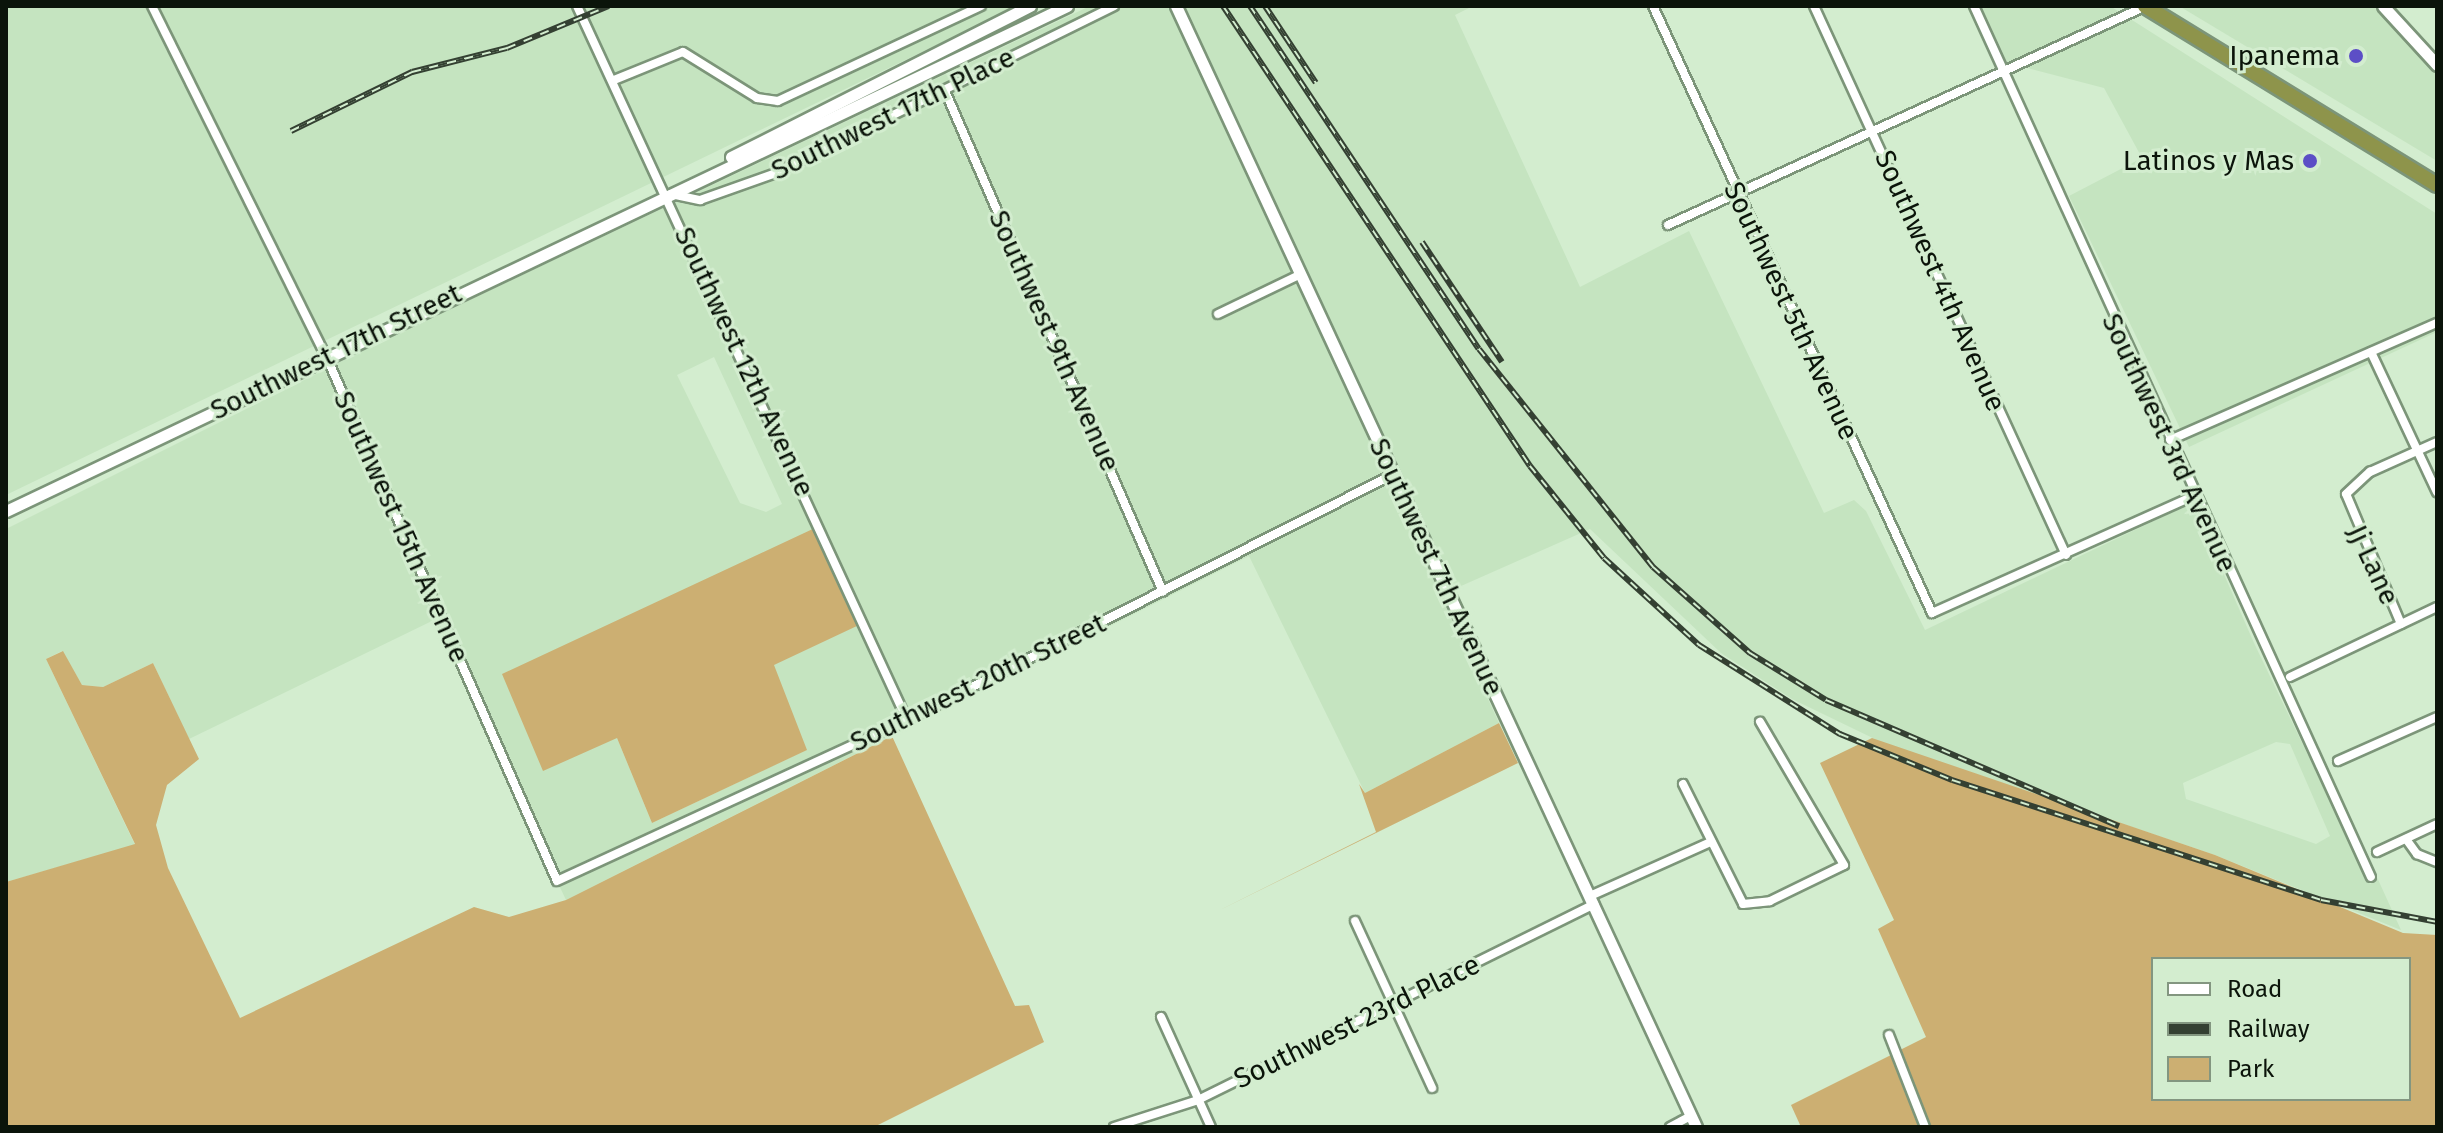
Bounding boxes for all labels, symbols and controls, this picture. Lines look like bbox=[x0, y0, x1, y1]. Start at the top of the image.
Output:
place label: Ipanema bbox=[2229, 39, 2340, 73]
street label: Southwest 17th Place bbox=[766, 41, 1020, 187]
marker: Ipanema bbox=[2347, 47, 2365, 65]
place label: Latinos y Mas bbox=[2123, 144, 2294, 178]
street label: Southwest 4th Avenue bbox=[1867, 145, 2013, 417]
marker: Latinos y Mas bbox=[2301, 152, 2319, 170]
street label: Southwest 5th Avenue bbox=[1716, 177, 1866, 445]
street label: Southwest 9th Avenue bbox=[981, 205, 1127, 477]
street label: Southwest 12th Avenue bbox=[667, 222, 821, 502]
street label: Southwest 17th Street bbox=[205, 277, 467, 427]
street label: Southwest 3rd Avenue bbox=[2094, 308, 2244, 578]
street label: Southwest 15th Avenue bbox=[326, 386, 476, 668]
street label: Southwest 7th Avenue bbox=[1362, 433, 1510, 701]
street label: Jj Lane bbox=[2340, 520, 2406, 610]
street label: Southwest 20th Street bbox=[845, 607, 1111, 759]
street label: Southwest 23rd Place bbox=[1228, 948, 1486, 1096]
legend bbox=[2151, 957, 2411, 1101]
text: Road bbox=[2227, 975, 2282, 1003]
text: Railway bbox=[2227, 1015, 2310, 1043]
text: Park bbox=[2227, 1055, 2274, 1083]

